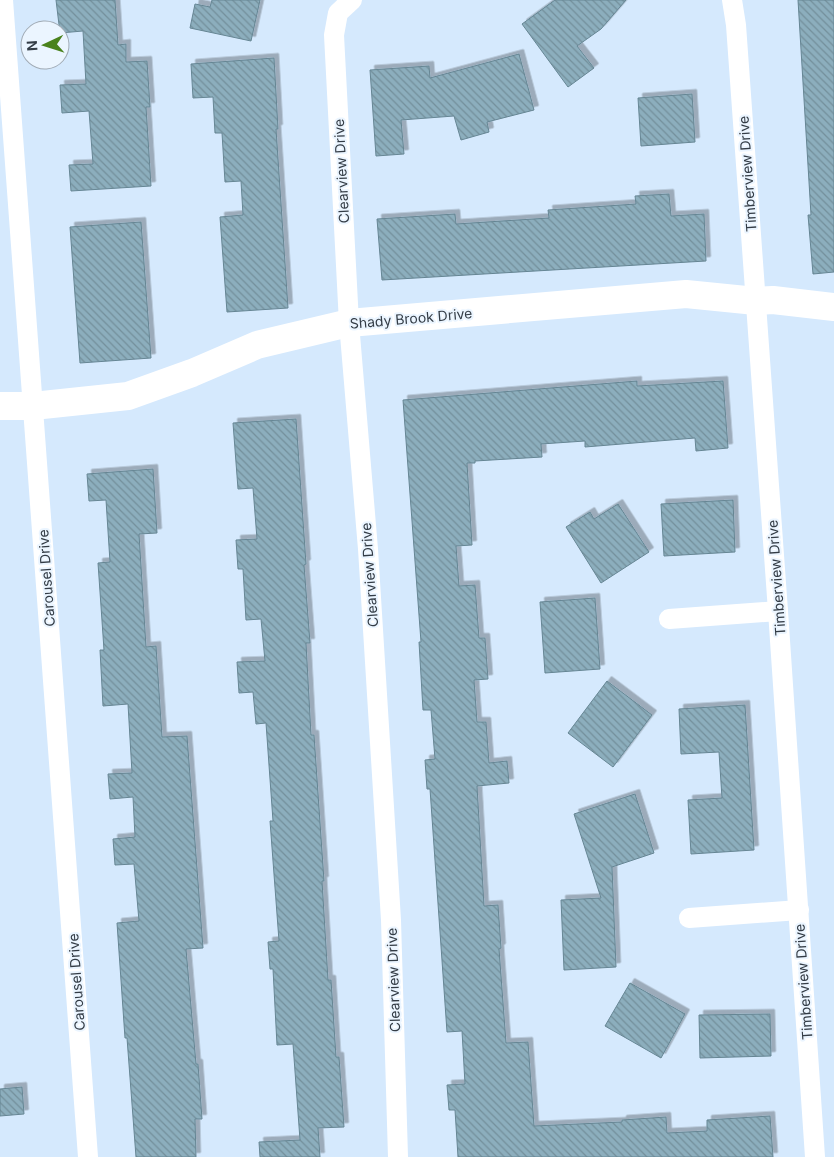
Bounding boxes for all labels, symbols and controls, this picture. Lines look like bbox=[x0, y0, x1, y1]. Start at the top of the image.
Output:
north arrow bbox=[20, 20, 70, 70]
text: N bbox=[23, 40, 40, 52]
street label: Timberview Drive bbox=[734, 115, 760, 233]
street label: Clearview Drive bbox=[330, 118, 352, 224]
street label: Shady Brook Drive bbox=[349, 304, 473, 332]
street label: Timberview Drive bbox=[763, 519, 789, 637]
street label: Clearview Drive bbox=[357, 522, 381, 628]
street label: Carousel Drive bbox=[34, 529, 58, 627]
street label: Timberview Drive bbox=[790, 923, 816, 1041]
street label: Clearview Drive bbox=[383, 927, 403, 1033]
street label: Carousel Drive bbox=[64, 933, 88, 1031]

